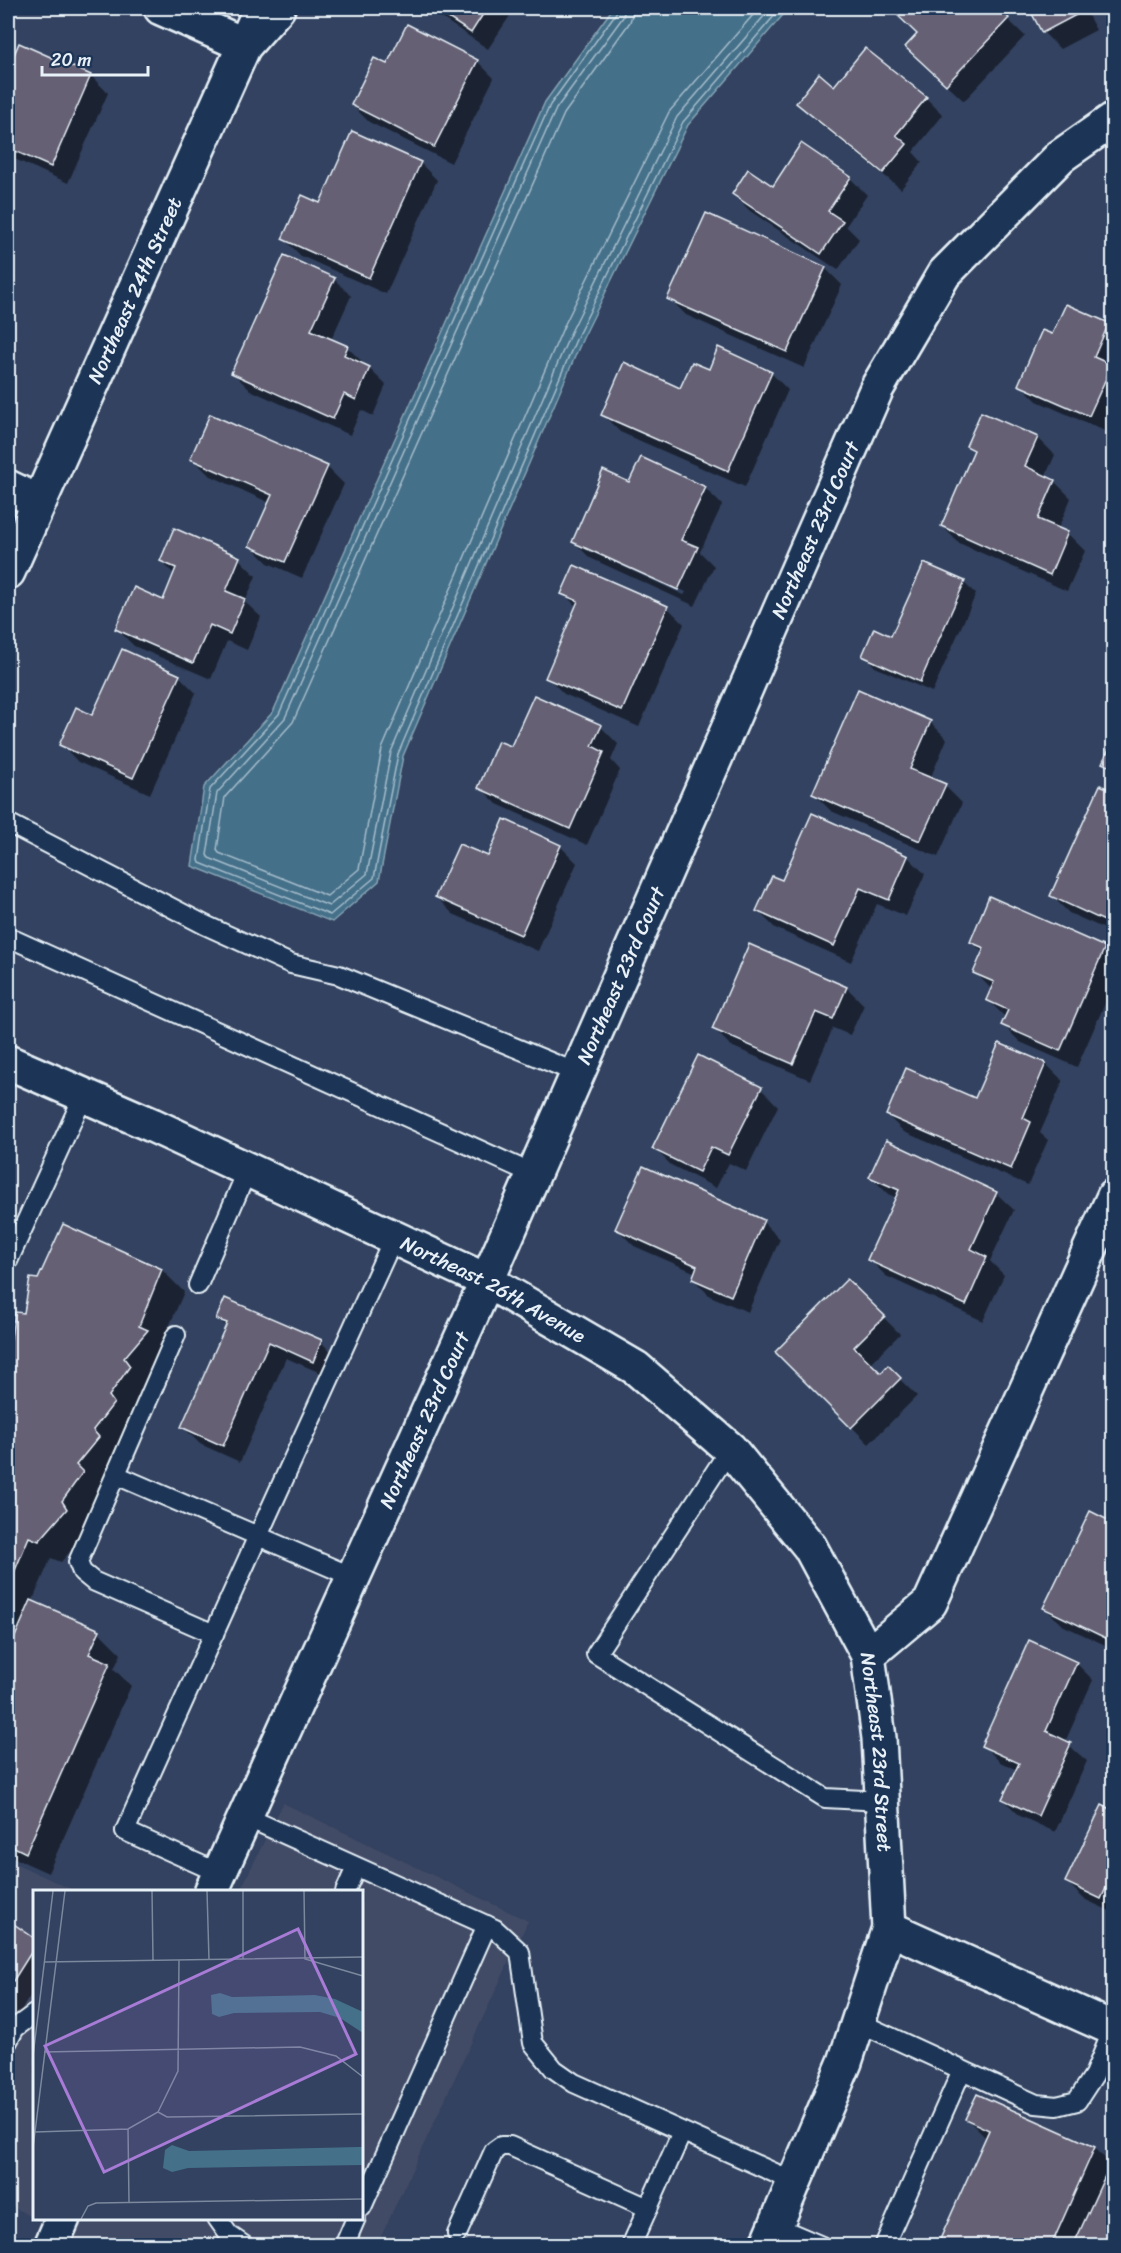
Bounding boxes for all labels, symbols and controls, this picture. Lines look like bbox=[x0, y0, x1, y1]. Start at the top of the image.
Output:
scale bar bbox=[42, 39, 148, 77]
text: 20 m bbox=[51, 44, 91, 76]
street label: Northeast 24th Street bbox=[78, 191, 192, 389]
street label: Northeast 23rd Court bbox=[761, 435, 870, 625]
street label: Northeast 23rd Court bbox=[567, 880, 676, 1070]
street label: Northeast 26th Avenue bbox=[395, 1226, 593, 1353]
street label: Northeast 23rd Court bbox=[369, 1325, 480, 1514]
street label: Northeast 23rd Street bbox=[850, 1650, 902, 1853]
inset map bbox=[33, 1890, 363, 2220]

